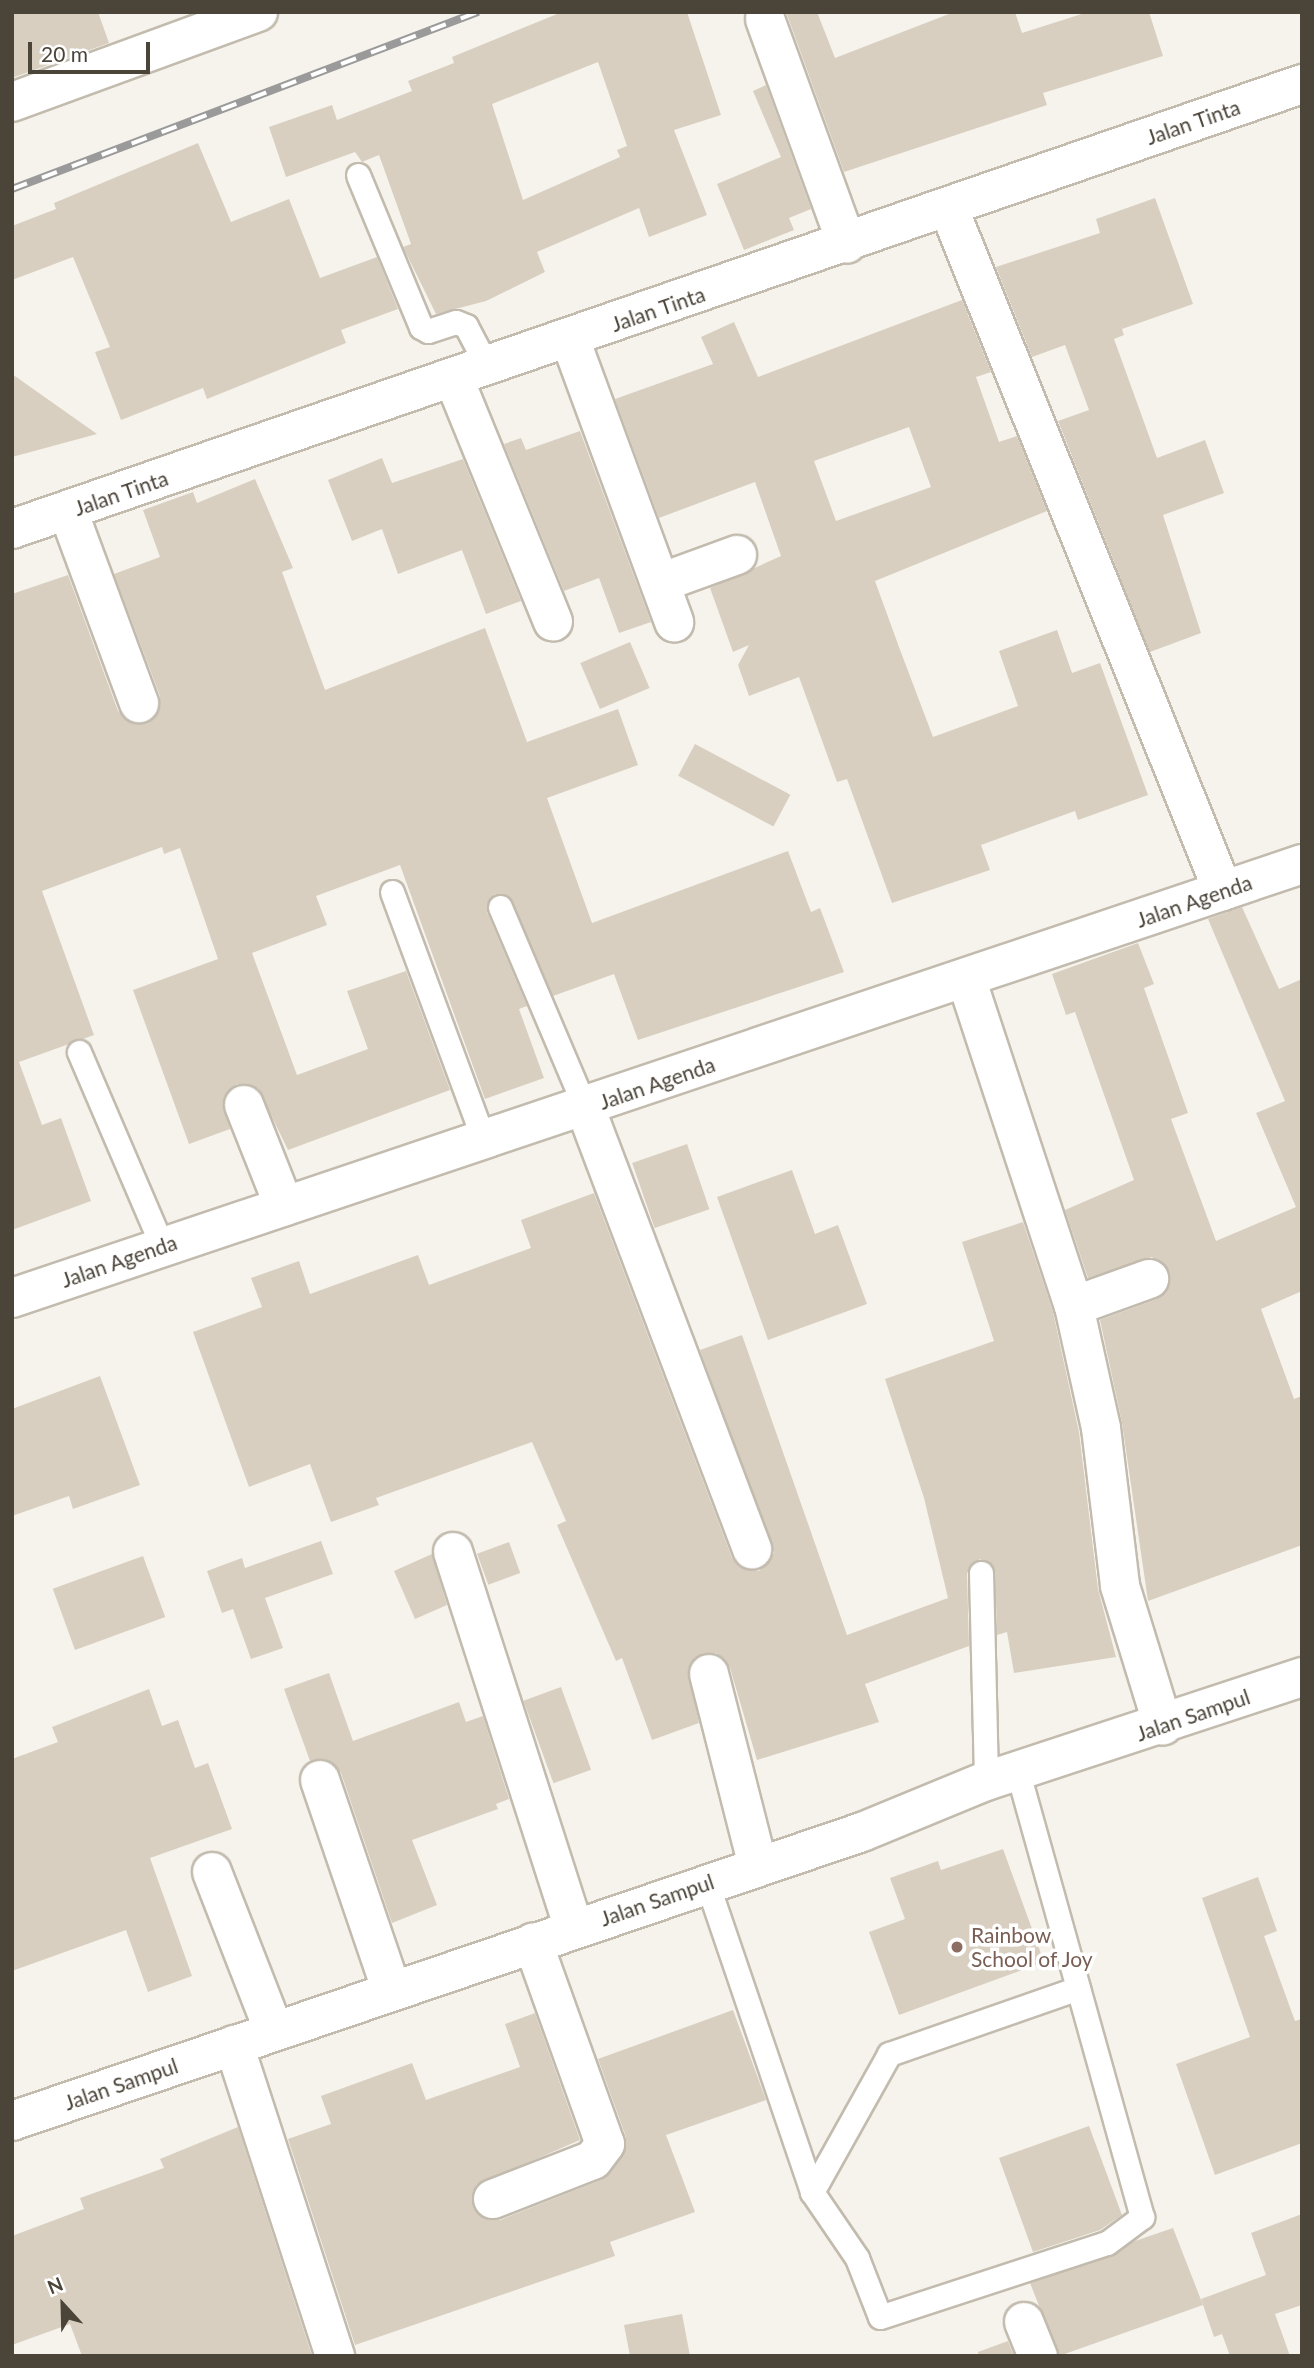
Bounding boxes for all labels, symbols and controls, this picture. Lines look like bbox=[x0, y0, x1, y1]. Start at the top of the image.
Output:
scale bar bbox=[32, 28, 154, 72]
text: 20 m bbox=[41, 41, 88, 66]
street label: Jalan Tinta bbox=[1142, 94, 1244, 150]
street label: Jalan Tinta bbox=[607, 281, 709, 337]
street label: Jalan Tinta bbox=[70, 465, 172, 521]
street label: Jalan Agenda bbox=[1133, 869, 1255, 933]
street label: Jalan Agenda bbox=[596, 1051, 718, 1115]
street label: Jalan Agenda bbox=[58, 1229, 180, 1293]
street label: Jalan Sampul bbox=[1133, 1684, 1253, 1746]
street label: Jalan Sampul bbox=[597, 1869, 717, 1931]
place label: Rainbow School of Joy bbox=[971, 1922, 1094, 1972]
marker: Rainbow School of Joy bbox=[949, 1939, 965, 1955]
street label: Jalan Sampul bbox=[61, 2053, 181, 2115]
north arrow bbox=[28, 2270, 98, 2340]
text: N bbox=[44, 2272, 66, 2298]

